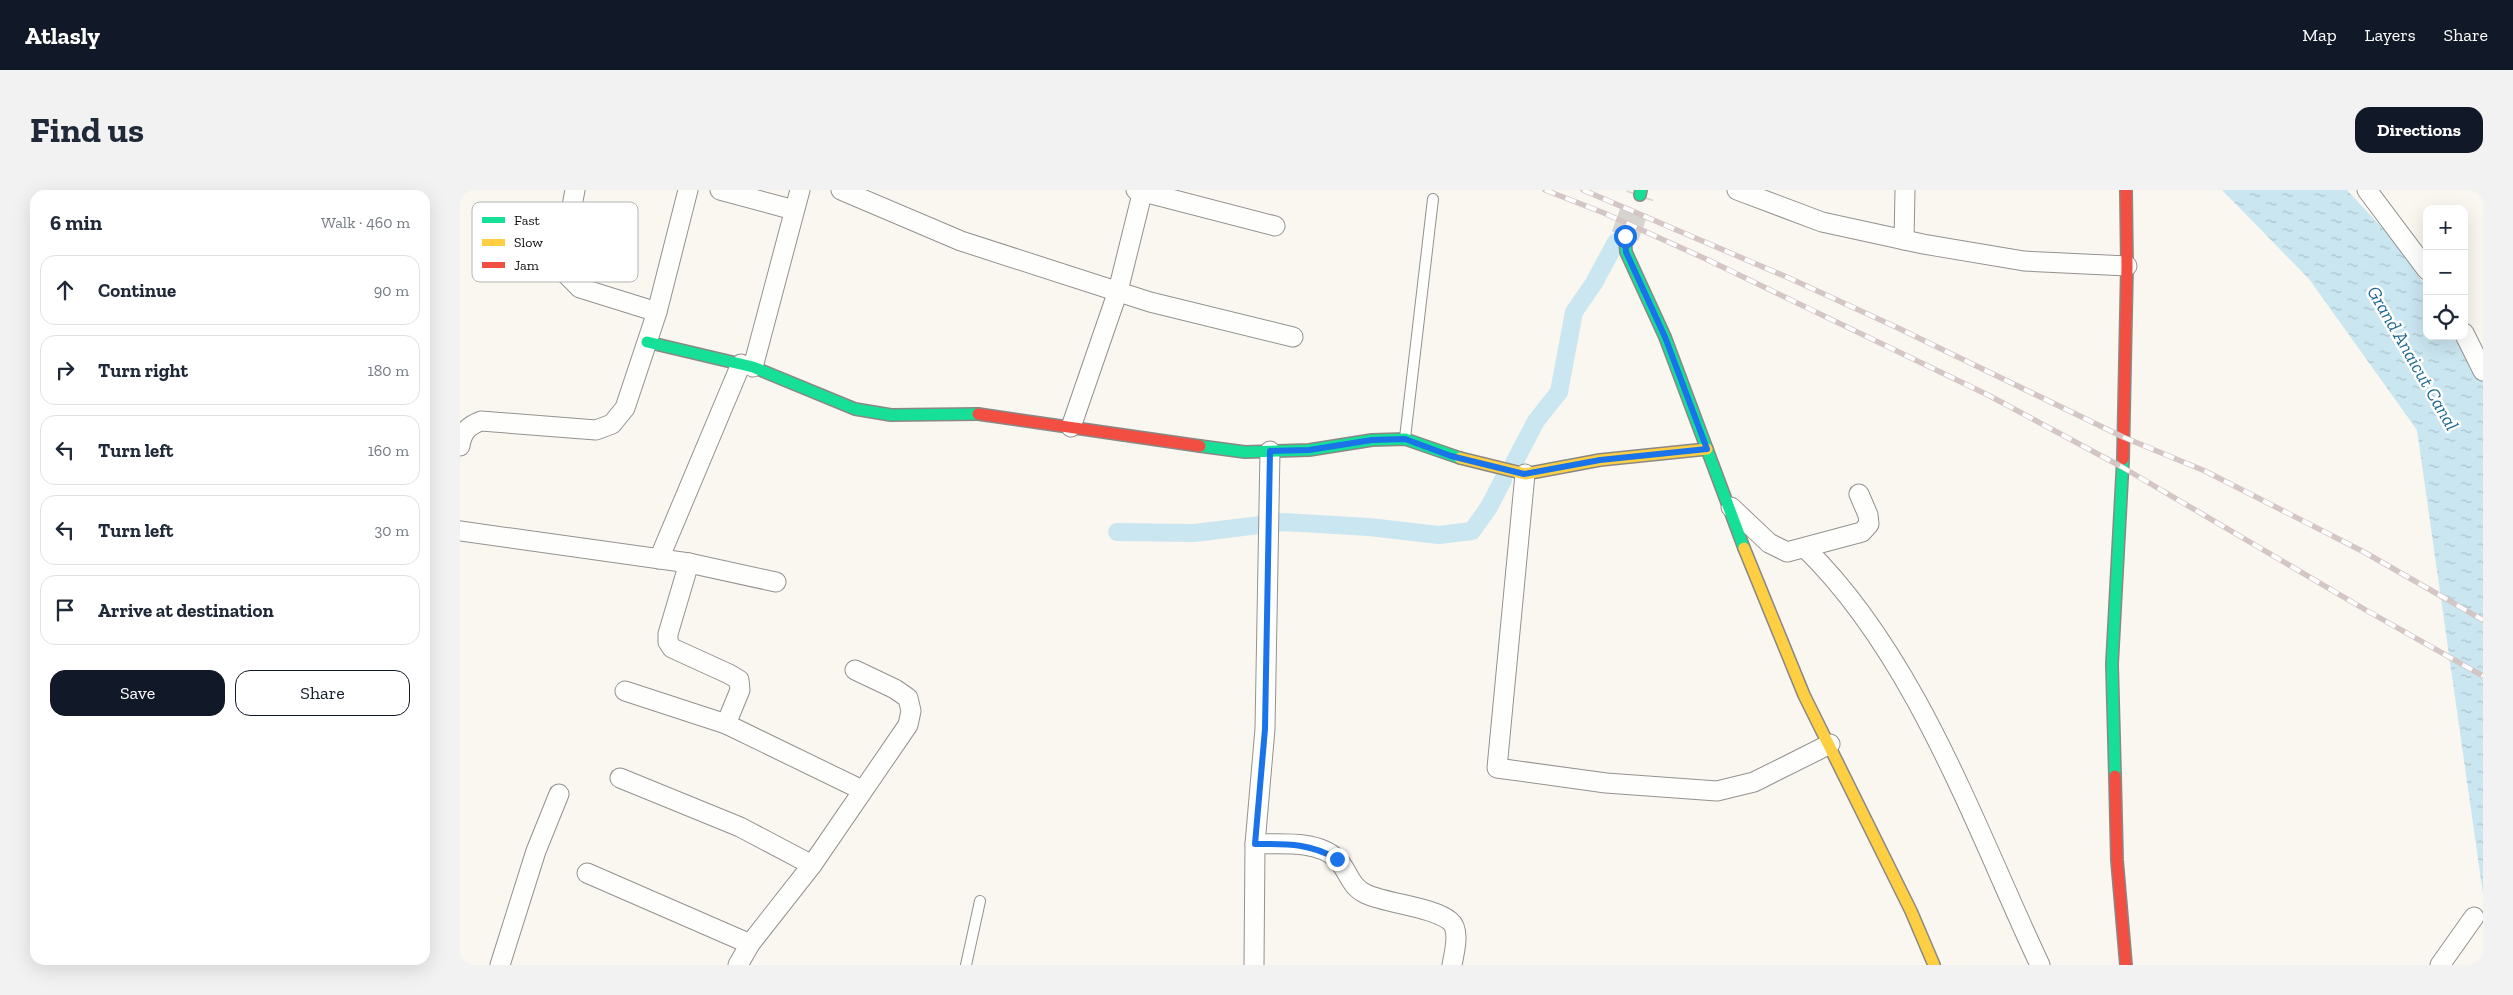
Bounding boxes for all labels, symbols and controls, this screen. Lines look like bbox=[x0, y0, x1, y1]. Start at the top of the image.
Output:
text: Atlasly bbox=[25, 21, 100, 50]
text: Map bbox=[2302, 24, 2337, 46]
text: Layers bbox=[2365, 24, 2416, 46]
text: Share bbox=[2444, 24, 2488, 46]
button: Directions bbox=[2355, 107, 2483, 153]
text: Find us bbox=[30, 109, 144, 151]
legend bbox=[472, 202, 638, 282]
map controls bbox=[2423, 205, 2468, 340]
button: + bbox=[2423, 205, 2468, 250]
text: 6 min bbox=[50, 210, 102, 235]
text: Fast bbox=[514, 212, 541, 229]
text: Walk · 460 m bbox=[321, 213, 410, 232]
route start bbox=[1614, 225, 1637, 248]
text: Slow bbox=[514, 234, 543, 251]
button: − bbox=[2423, 250, 2468, 295]
text: Jam bbox=[514, 257, 539, 274]
icon: ahead bbox=[51, 276, 79, 304]
text: Continue bbox=[98, 279, 176, 302]
text: 90 m bbox=[374, 281, 409, 300]
water label: Grand Anaicut Canal bbox=[2362, 282, 2464, 434]
button: locate bbox=[2423, 295, 2468, 340]
icon: right bbox=[51, 356, 79, 384]
text: Turn right bbox=[98, 359, 188, 382]
text: 180 m bbox=[368, 361, 409, 380]
icon: left bbox=[51, 436, 79, 464]
text: Turn left bbox=[98, 439, 173, 462]
text: 160 m bbox=[368, 441, 409, 460]
icon: left bbox=[51, 516, 79, 544]
text: Turn left bbox=[98, 519, 173, 542]
text: 30 m bbox=[375, 521, 409, 540]
icon: arrive bbox=[51, 596, 79, 624]
text: Arrive at destination bbox=[98, 599, 274, 622]
button: Save bbox=[50, 670, 225, 716]
button: Share bbox=[235, 670, 410, 716]
route end bbox=[1326, 848, 1349, 871]

